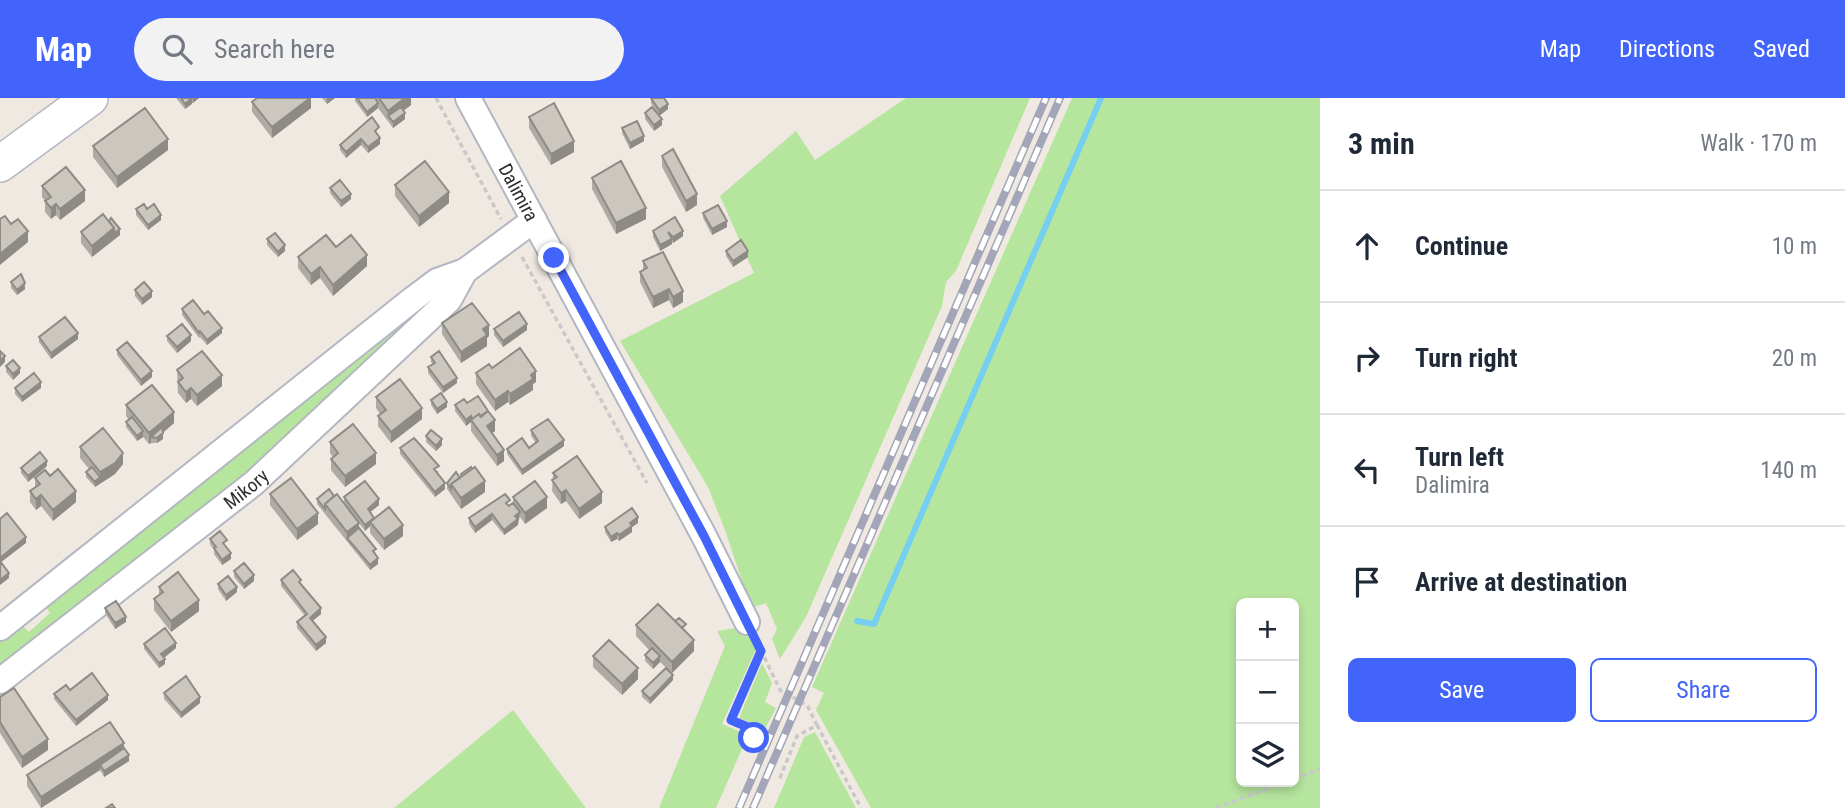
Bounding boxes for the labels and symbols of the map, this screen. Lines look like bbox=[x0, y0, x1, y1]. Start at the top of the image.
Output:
street label: Dalimira bbox=[494, 159, 544, 225]
route end bbox=[538, 242, 569, 273]
street label: Mikory bbox=[219, 464, 273, 514]
route start bbox=[738, 722, 769, 753]

